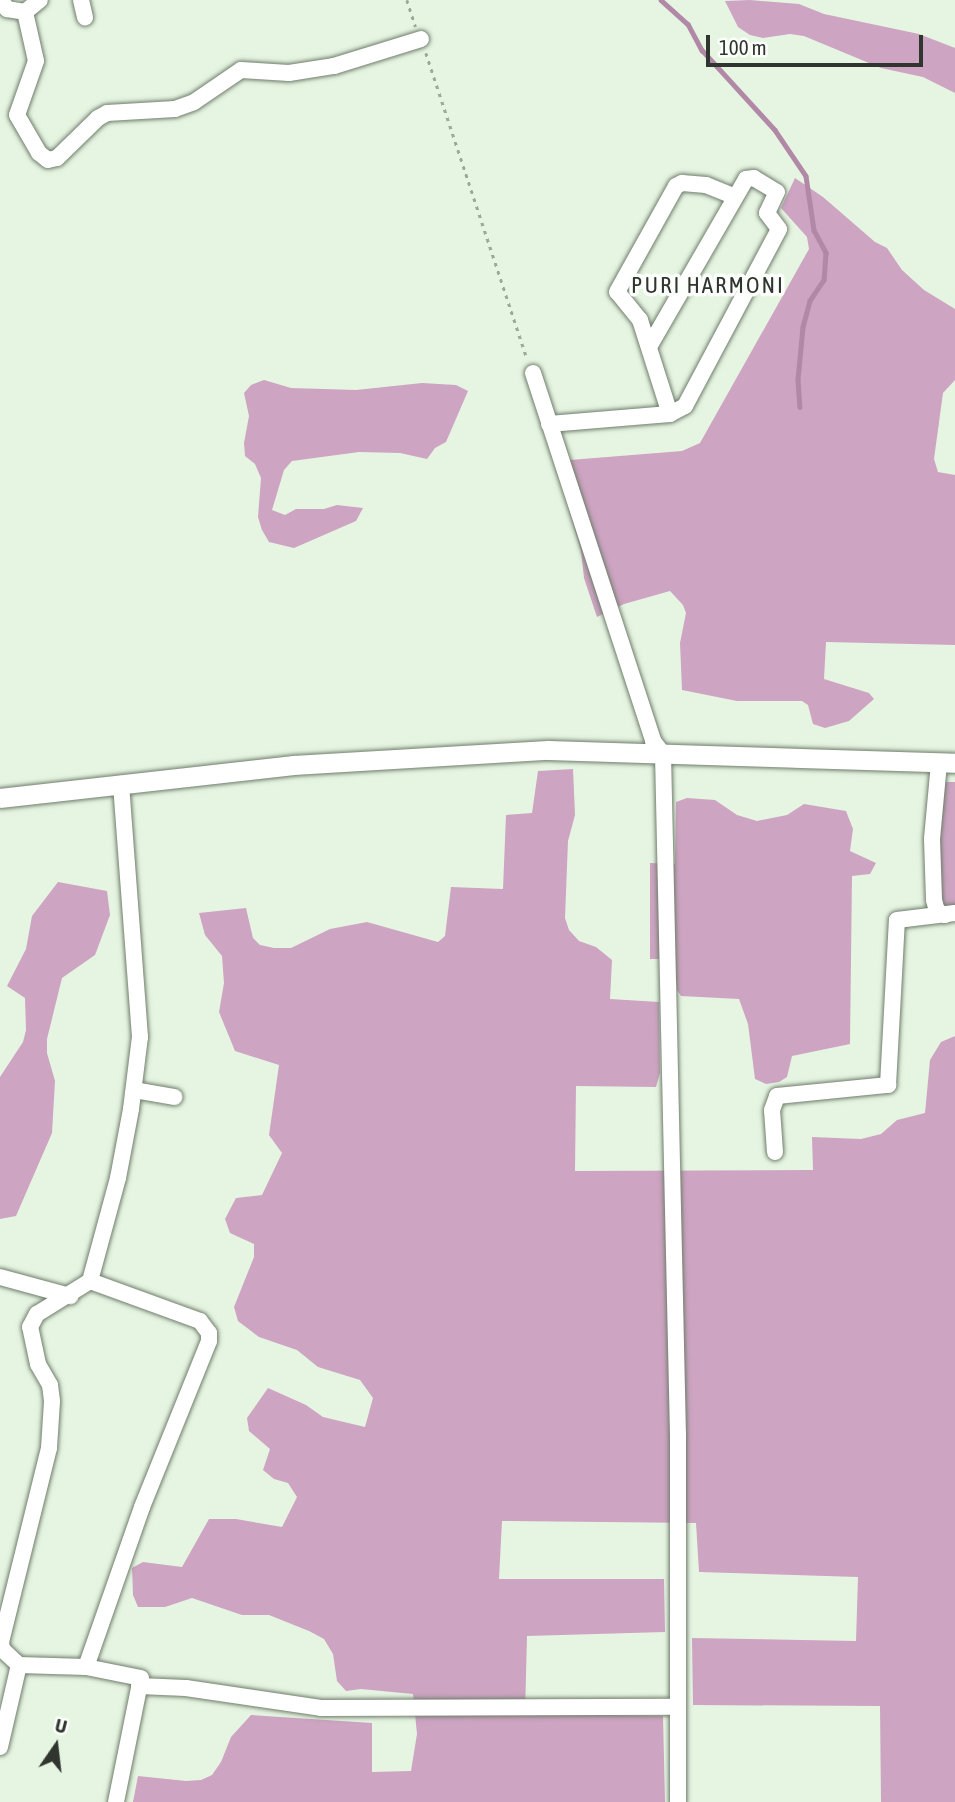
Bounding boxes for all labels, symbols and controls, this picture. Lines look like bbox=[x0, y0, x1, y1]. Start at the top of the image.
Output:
scale bar bbox=[710, 21, 927, 65]
text: 100 m bbox=[719, 35, 767, 59]
district label: PURI HARMONI bbox=[633, 271, 783, 299]
north arrow bbox=[21, 1711, 91, 1781]
text: U bbox=[53, 1714, 69, 1738]

